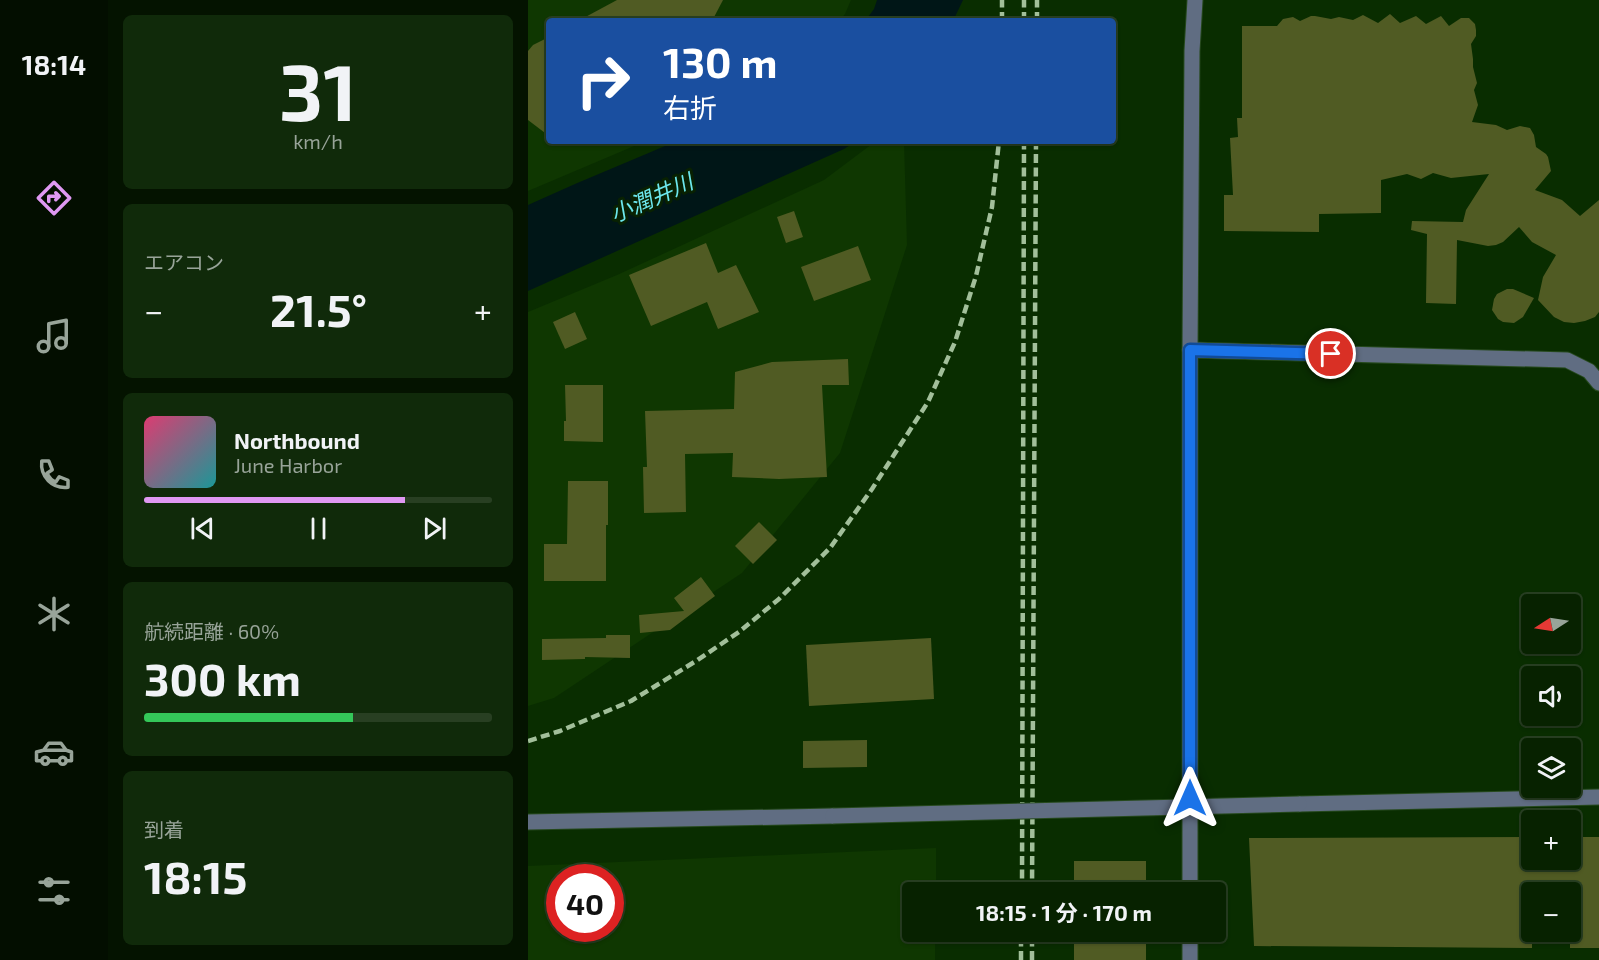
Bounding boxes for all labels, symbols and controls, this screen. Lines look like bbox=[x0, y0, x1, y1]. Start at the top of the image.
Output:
text: 130 m bbox=[663, 36, 778, 86]
icon: right bbox=[564, 42, 642, 120]
text: 31 bbox=[279, 43, 357, 137]
text: 18:14 bbox=[22, 48, 86, 80]
text: 右折 bbox=[663, 91, 717, 123]
text: km/h bbox=[293, 129, 343, 153]
water label: 小潤井川 bbox=[606, 166, 698, 227]
icon: directions bbox=[33, 177, 75, 219]
text: エアコン bbox=[144, 250, 224, 274]
text: 21.5° bbox=[270, 282, 367, 336]
text: − bbox=[144, 290, 163, 330]
text: + bbox=[474, 290, 492, 330]
icon: music bbox=[33, 315, 75, 357]
pin bbox=[1305, 328, 1356, 379]
icon: arrive bbox=[1314, 337, 1347, 370]
text: Northbound bbox=[234, 427, 360, 453]
text: June Harbor bbox=[234, 453, 342, 477]
icon: phone bbox=[33, 454, 75, 496]
icon: previous bbox=[186, 512, 219, 545]
icon: pause bbox=[302, 512, 335, 545]
icon: next bbox=[418, 512, 451, 545]
icon: climate bbox=[33, 593, 75, 635]
north arrow bbox=[1521, 594, 1581, 654]
map controls bbox=[1521, 594, 1581, 942]
text: 航続距離 · 60% bbox=[144, 619, 279, 643]
text: 300 km bbox=[144, 651, 301, 705]
button: sound bbox=[1521, 666, 1581, 726]
icon: car bbox=[33, 731, 75, 773]
button: layers bbox=[1521, 738, 1581, 798]
position arrow bbox=[1158, 766, 1222, 830]
button: + bbox=[1521, 810, 1581, 870]
text: 到着 bbox=[144, 817, 184, 841]
text: 18:15 bbox=[144, 849, 247, 903]
speed limit sign: 40 bbox=[546, 864, 624, 942]
icon: filters bbox=[33, 870, 75, 912]
button: − bbox=[1521, 882, 1581, 942]
text: 18:15 · 1 分 · 170 m bbox=[976, 899, 1152, 925]

